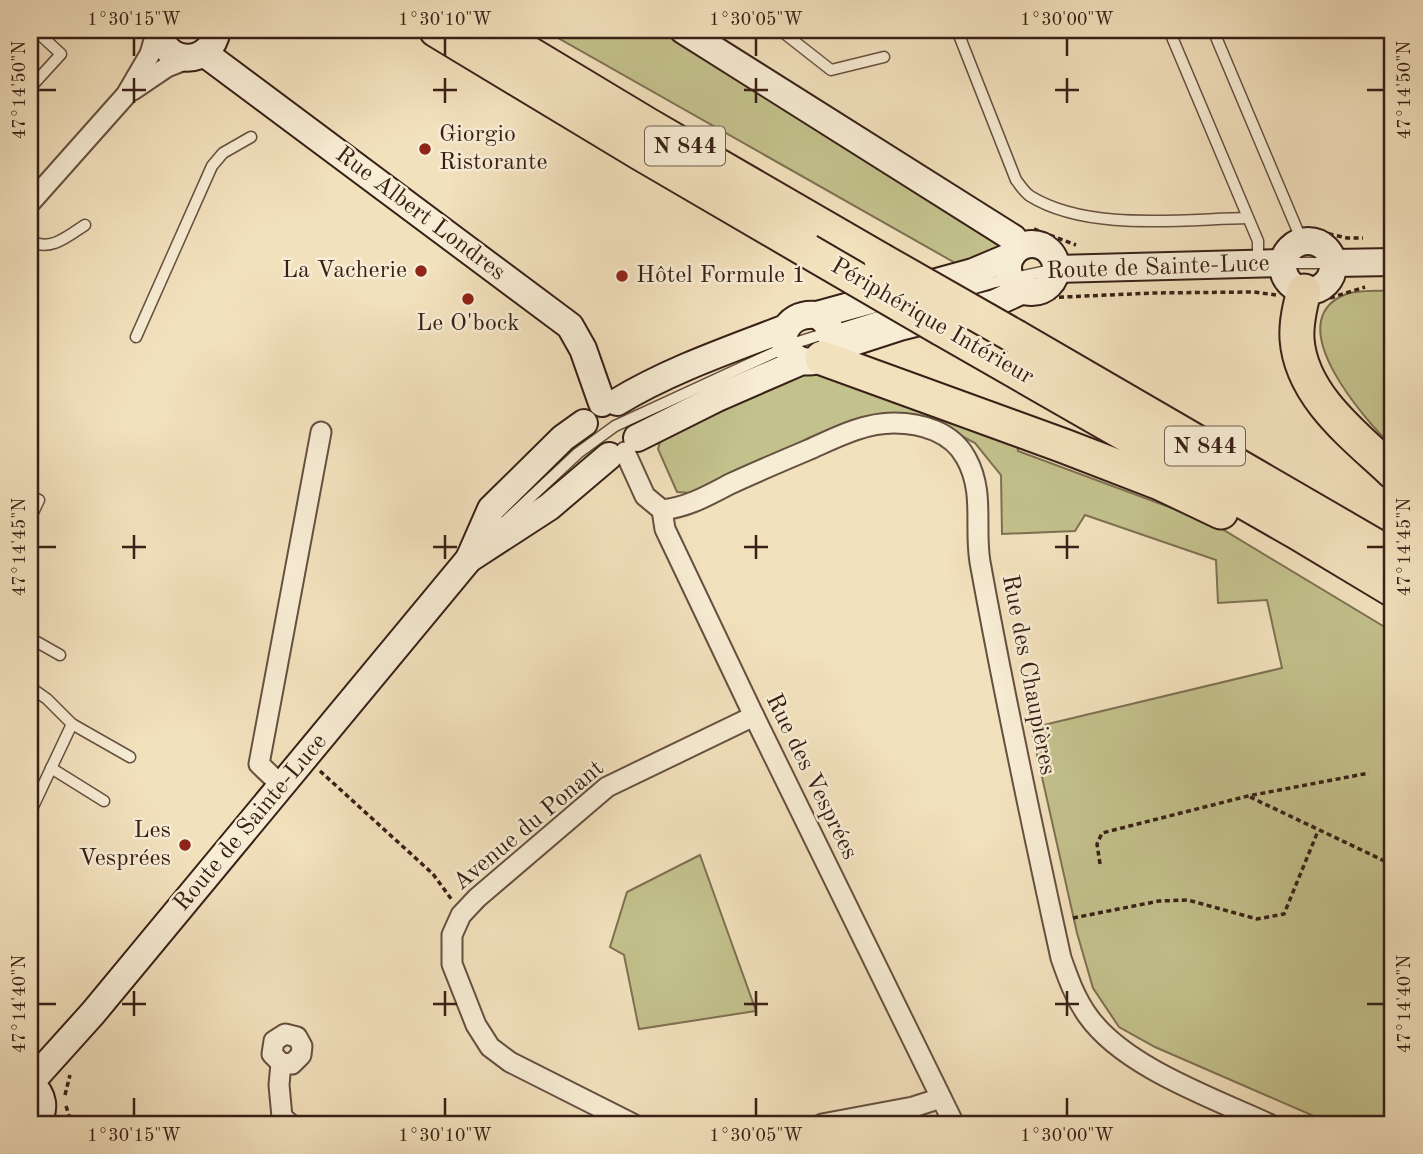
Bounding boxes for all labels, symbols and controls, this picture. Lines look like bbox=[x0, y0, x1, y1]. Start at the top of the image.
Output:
text: 1°30'15"W bbox=[87, 11, 181, 29]
text: 1°30'10"W bbox=[398, 11, 492, 29]
text: 1°30'05"W bbox=[709, 11, 803, 29]
text: 1°30'00"W bbox=[1020, 11, 1114, 29]
text: 47°14'50"N bbox=[11, 41, 29, 139]
text: 47°14'50"N bbox=[1396, 41, 1414, 139]
place label: Giorgio Ristorante bbox=[439, 123, 547, 175]
road number: N 844 bbox=[645, 127, 725, 166]
marker: Giorgio Ristorante bbox=[417, 141, 433, 157]
street label: Rue Albert Londres bbox=[331, 143, 509, 285]
street label: Route de Sainte-Luce bbox=[1046, 252, 1270, 284]
street label: Périphérique Intérieur bbox=[827, 254, 1038, 390]
place label: La Vacherie bbox=[282, 259, 407, 283]
marker: La Vacherie bbox=[413, 263, 429, 279]
place label: Hôtel Formule 1 bbox=[636, 264, 806, 288]
marker: Hôtel Formule 1 bbox=[614, 268, 630, 284]
marker: Le O'bock bbox=[460, 291, 476, 307]
place label: Le O'bock bbox=[416, 312, 520, 336]
road number: N 844 bbox=[1165, 426, 1245, 466]
text: 47°14'45"N bbox=[11, 498, 29, 596]
text: 47°14'45"N bbox=[1396, 498, 1414, 596]
street label: Rue des Chaupières bbox=[997, 573, 1059, 777]
street label: Rue des Vesprées bbox=[761, 690, 861, 864]
street label: Route de Sainte-Luce bbox=[170, 730, 332, 916]
street label: Avenue du Ponant bbox=[449, 756, 609, 896]
place label: Les Vesprées bbox=[79, 819, 171, 871]
marker: Les Vesprées bbox=[177, 837, 193, 853]
text: 47°14'40"N bbox=[11, 955, 29, 1053]
text: 47°14'40"N bbox=[1396, 955, 1414, 1053]
text: 1°30'15"W bbox=[87, 1127, 181, 1145]
text: 1°30'10"W bbox=[398, 1127, 492, 1145]
text: 1°30'05"W bbox=[709, 1127, 803, 1145]
text: 1°30'00"W bbox=[1020, 1127, 1114, 1145]

